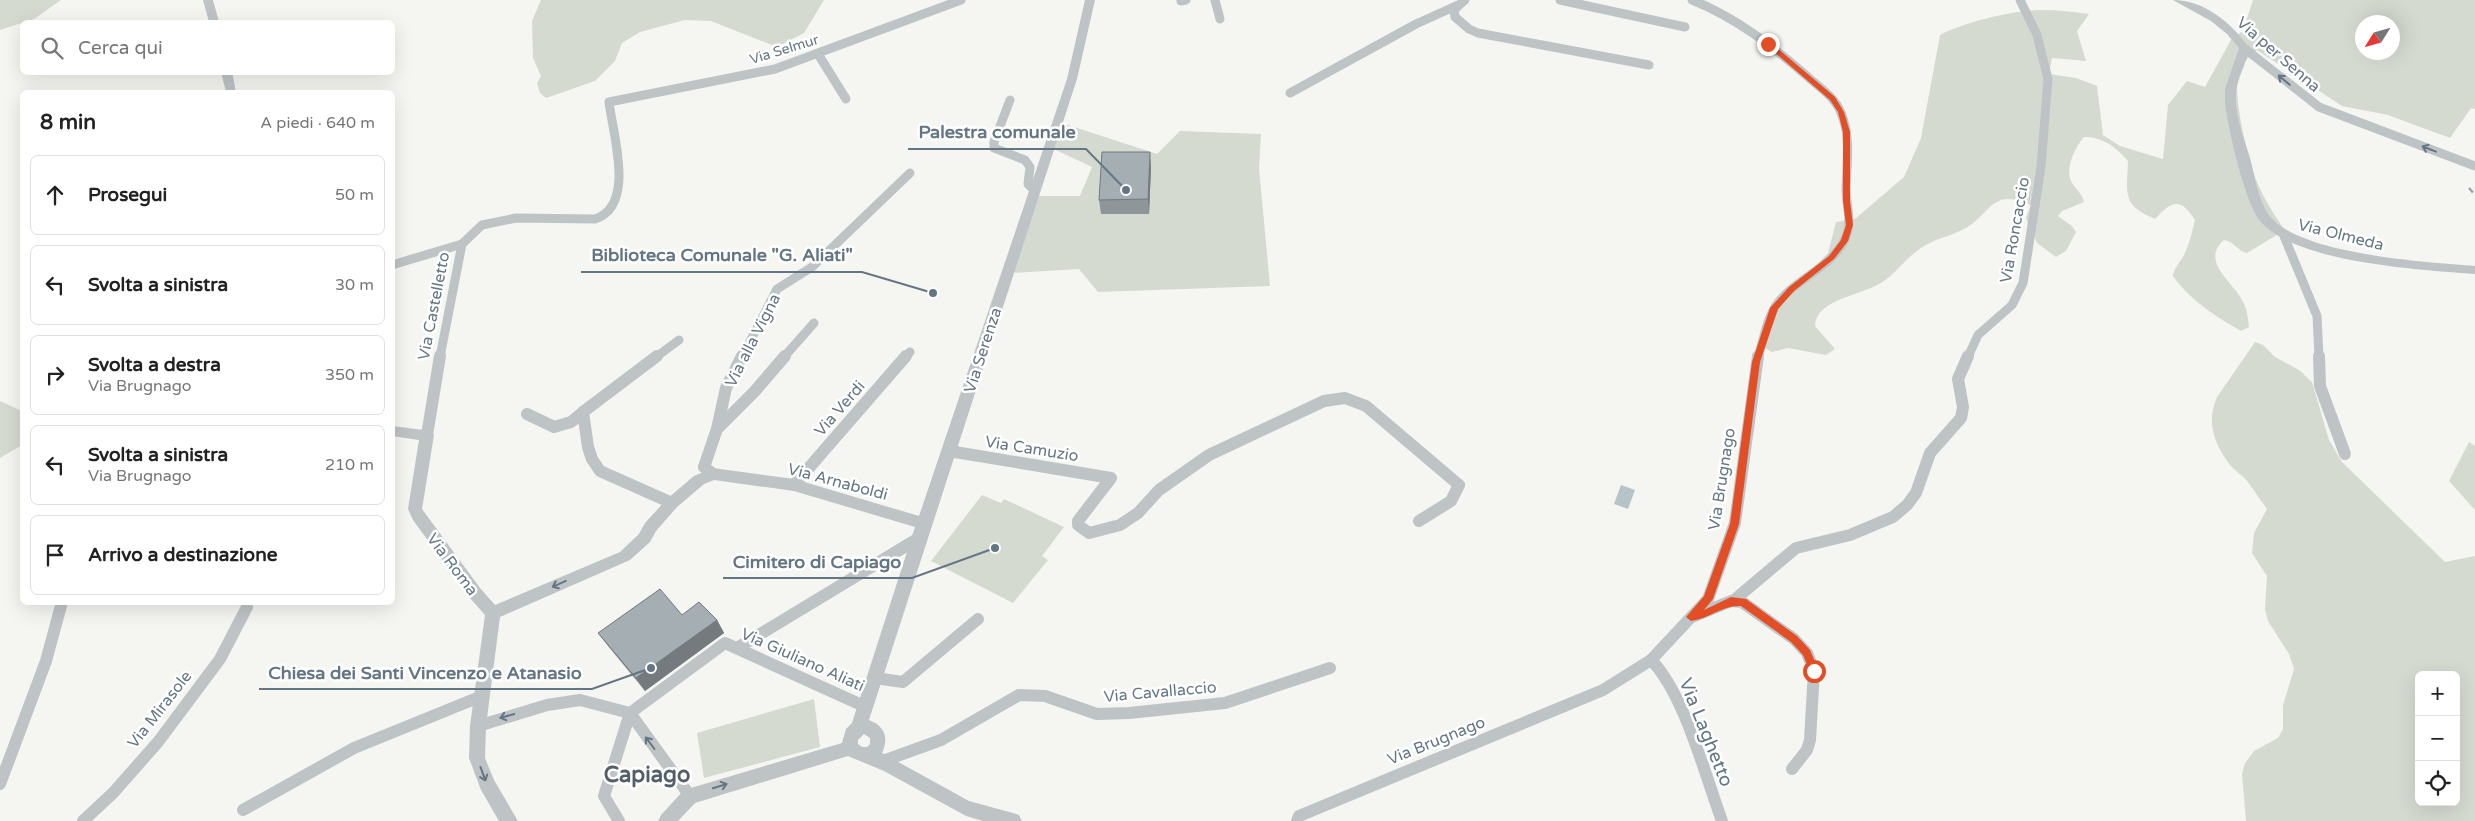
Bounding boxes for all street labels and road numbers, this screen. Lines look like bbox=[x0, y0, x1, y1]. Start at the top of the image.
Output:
street label: Via per Senna bbox=[2232, 13, 2324, 97]
street label: Via Selmur bbox=[748, 31, 821, 68]
street label: Via Roncaccio bbox=[1996, 176, 2034, 285]
street label: Via Olmeda bbox=[2296, 215, 2386, 255]
street label: Via Castelletto bbox=[414, 250, 454, 362]
street label: Via alla Vigna bbox=[721, 290, 785, 390]
street label: Via Serenza bbox=[960, 305, 1006, 396]
street label: Via Verdi bbox=[810, 377, 869, 441]
street label: Via Brugnago bbox=[1704, 426, 1740, 532]
street label: Via Camuzio bbox=[984, 432, 1080, 466]
street label: Via Arnaboldi bbox=[786, 459, 890, 505]
street label: Via Roma bbox=[422, 529, 482, 600]
street label: Via Giuliano Aliati bbox=[738, 624, 868, 696]
street label: Via Mirasole bbox=[123, 667, 196, 752]
street label: Via Laghetto bbox=[1674, 675, 1738, 790]
street label: Via Cavallaccio bbox=[1103, 677, 1217, 707]
street label: Via Brugnago bbox=[1385, 712, 1488, 770]

